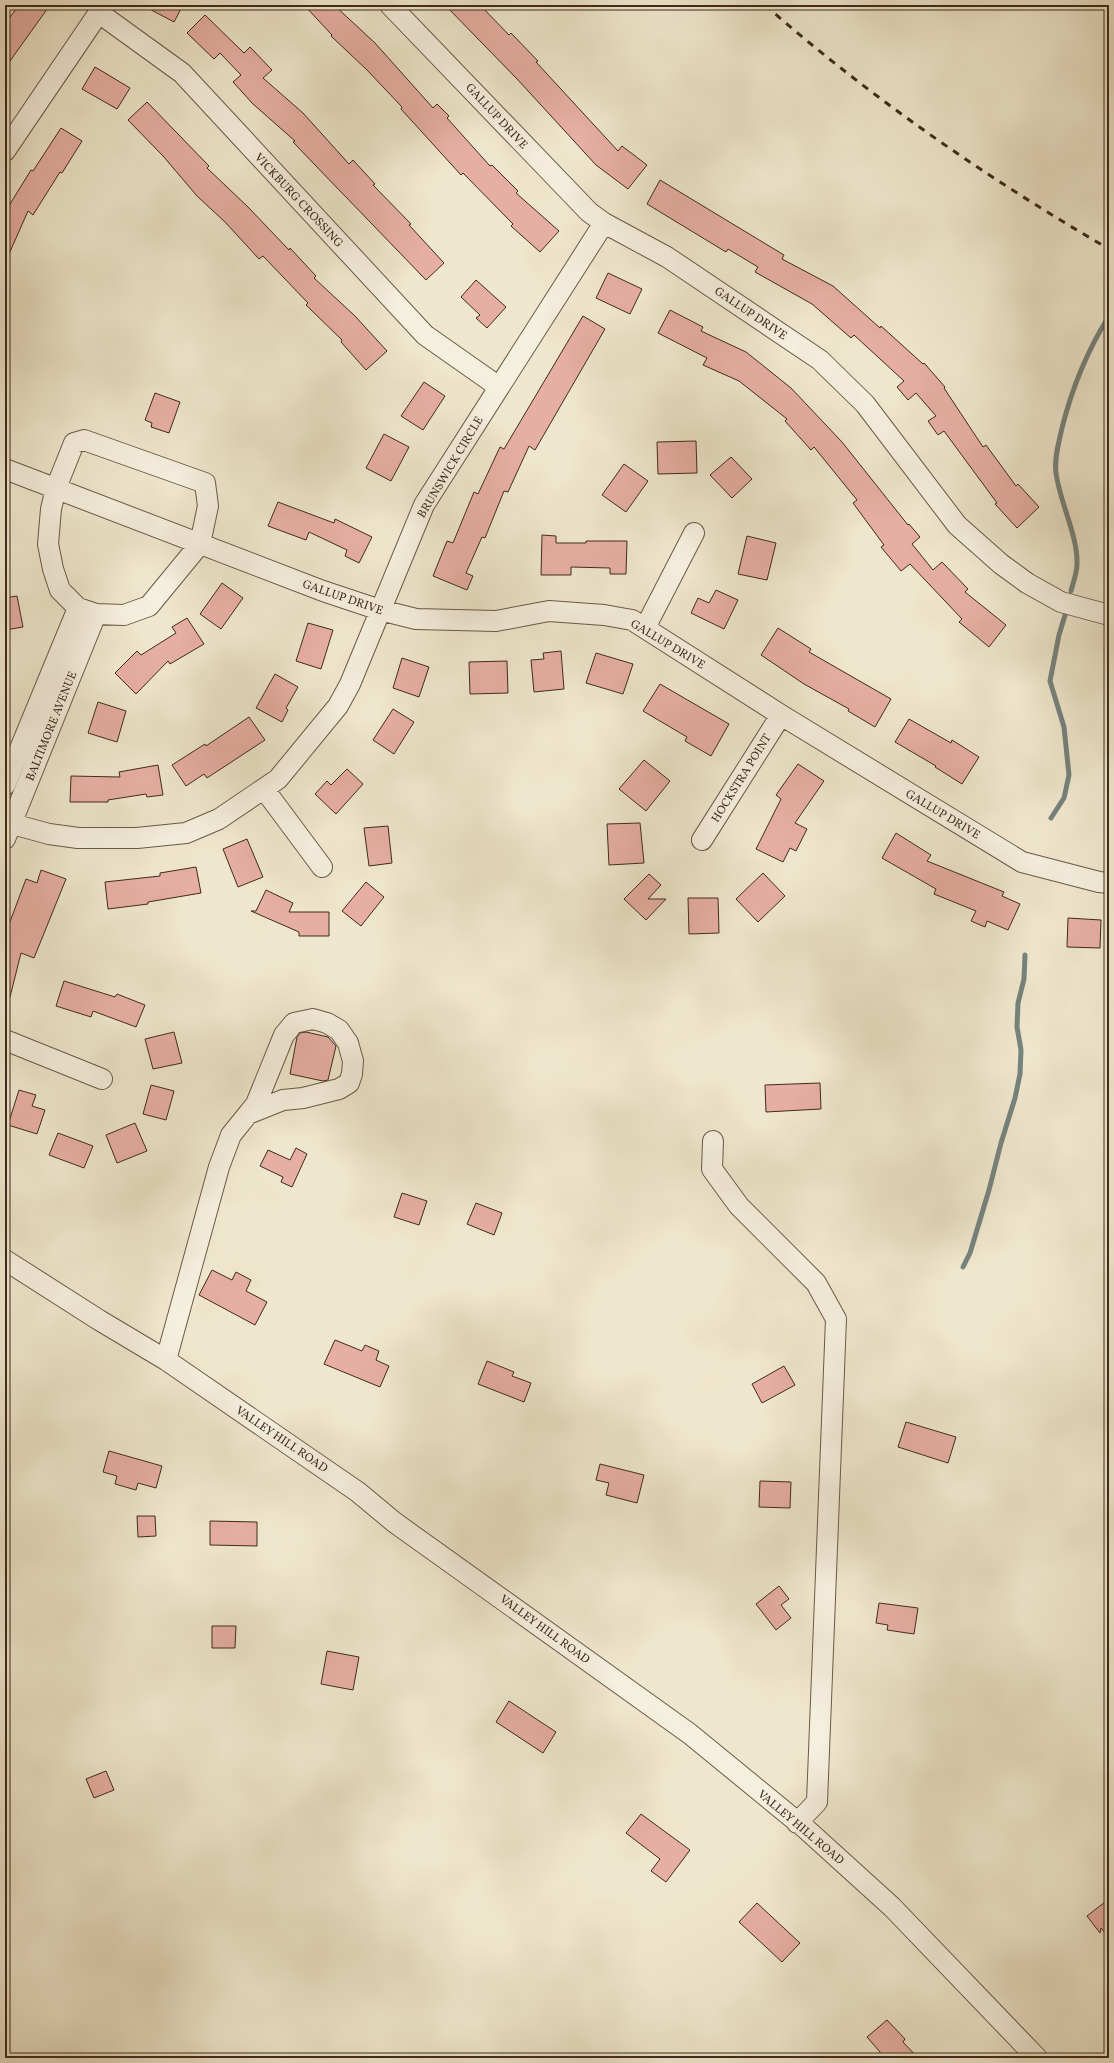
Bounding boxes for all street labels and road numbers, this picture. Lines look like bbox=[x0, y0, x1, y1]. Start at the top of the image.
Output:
street label: GALLUP DRIVE bbox=[462, 80, 531, 153]
street label: VICKBURG CROSSING bbox=[250, 150, 346, 251]
street label: GALLUP DRIVE bbox=[711, 284, 790, 344]
street label: BRUNSWICK CIRCLE bbox=[414, 414, 488, 521]
street label: GALLUP DRIVE bbox=[300, 577, 385, 619]
street label: GALLUP DRIVE bbox=[627, 616, 708, 673]
street label: BALTIMORE AVENUE bbox=[23, 669, 81, 784]
street label: HOCKSTRA POINT bbox=[708, 731, 776, 826]
street label: GALLUP DRIVE bbox=[902, 786, 983, 843]
street label: VALLEY HILL ROAD bbox=[232, 1403, 331, 1477]
street label: VALLEY HILL ROAD bbox=[496, 1592, 593, 1668]
street label: VALLEY HILL ROAD bbox=[754, 1787, 847, 1869]

